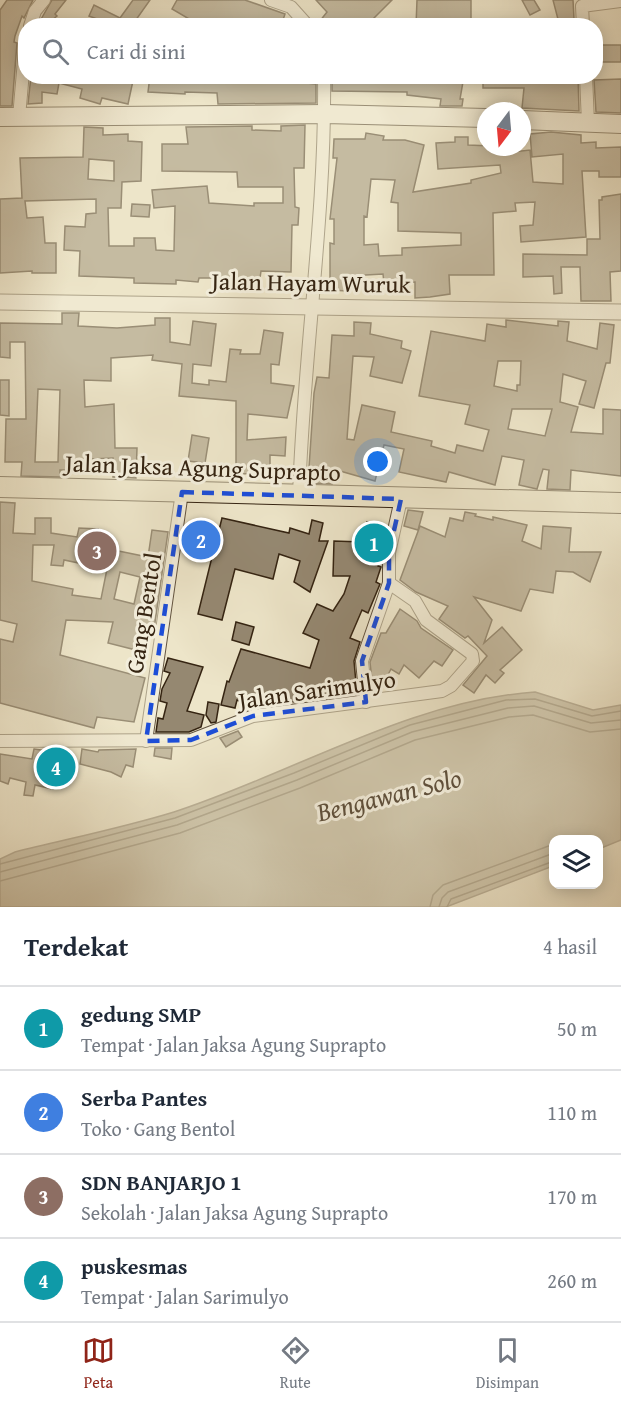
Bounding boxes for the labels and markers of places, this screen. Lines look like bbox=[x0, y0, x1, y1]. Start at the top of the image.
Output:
pin: 2 bbox=[182, 518, 220, 562]
pin: 1 bbox=[354, 520, 394, 566]
pin: 3 bbox=[78, 528, 116, 574]
pin: 4 bbox=[36, 744, 76, 789]

